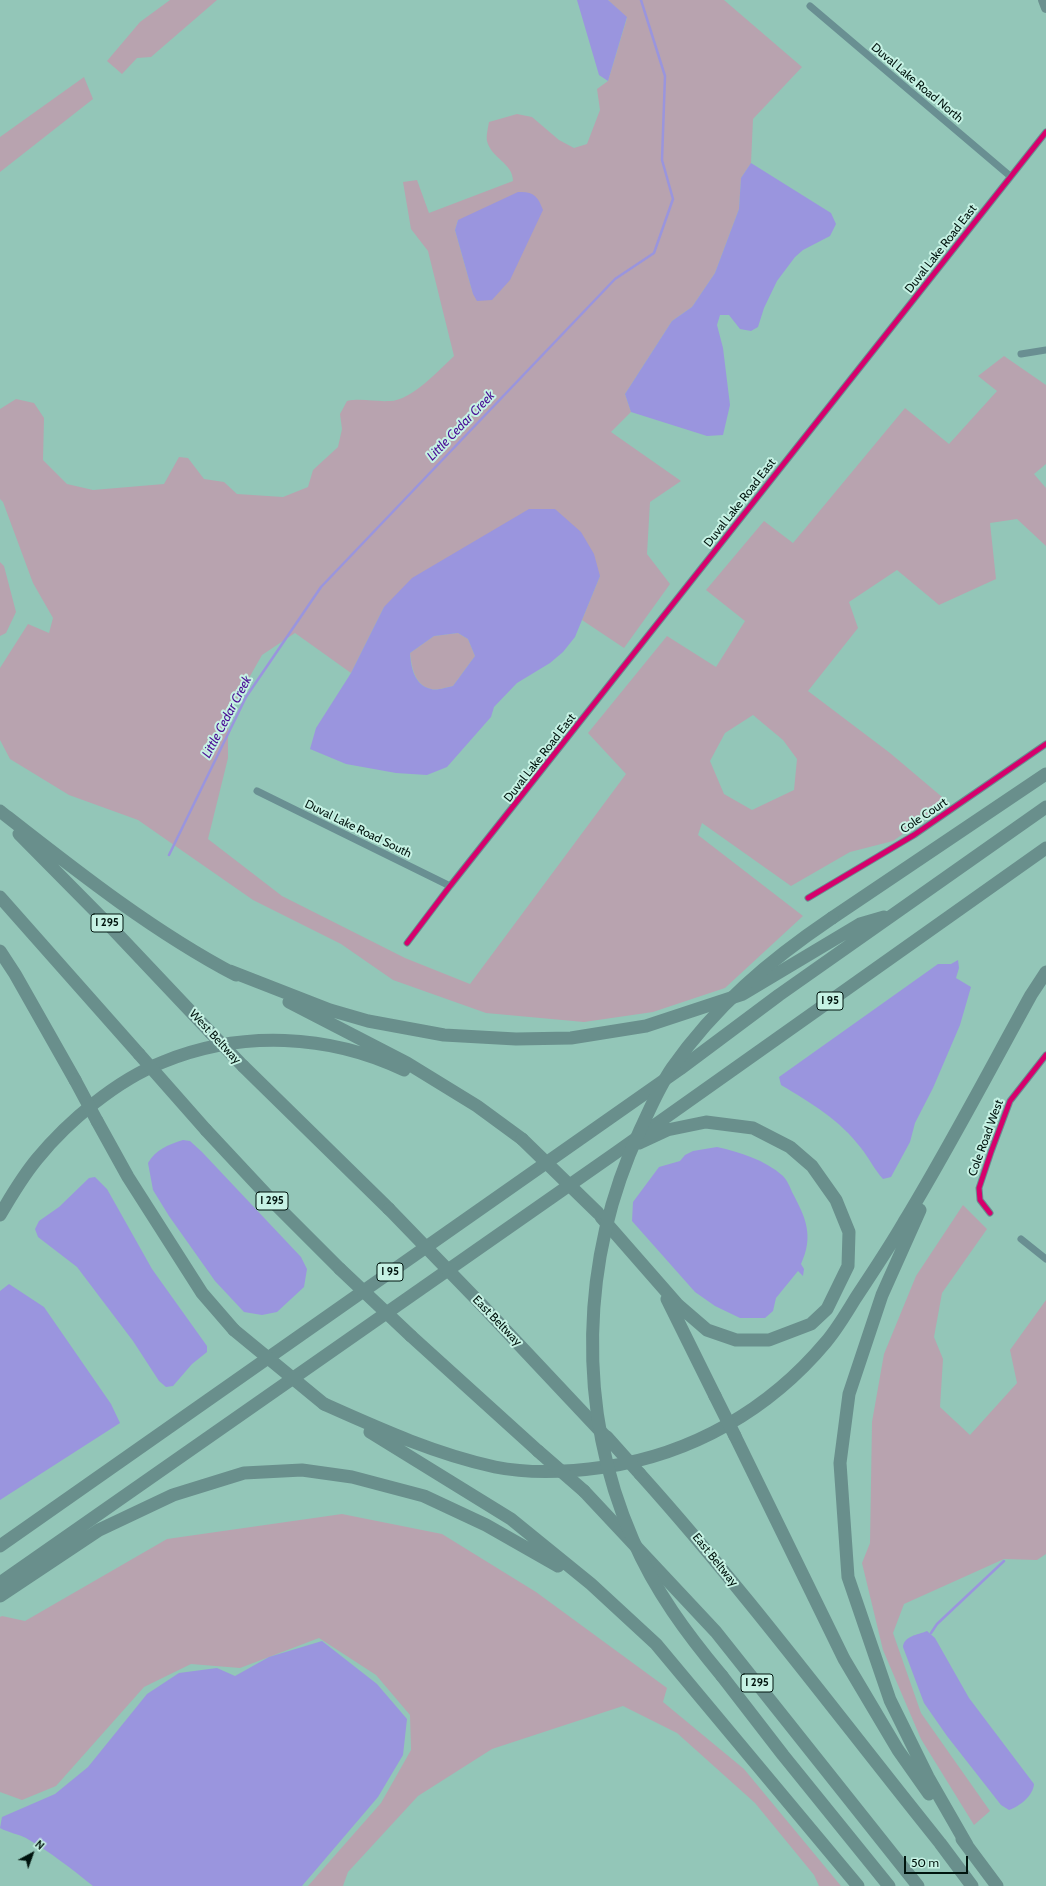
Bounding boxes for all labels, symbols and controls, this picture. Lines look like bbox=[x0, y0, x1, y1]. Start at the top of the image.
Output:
street label: Duval Lake Road North bbox=[868, 40, 966, 126]
street label: Duval Lake Road East bbox=[902, 202, 980, 296]
water label: Little Cedar Creek bbox=[424, 388, 498, 464]
street label: Duval Lake Road East bbox=[701, 456, 779, 550]
water label: Little Cedar Creek bbox=[199, 673, 255, 761]
street label: Duval Lake Road East bbox=[501, 711, 579, 805]
street label: Cole Court bbox=[898, 795, 950, 837]
street label: Duval Lake Road South bbox=[302, 797, 414, 861]
road number: I 295 bbox=[91, 914, 123, 932]
road number: I 95 bbox=[817, 992, 843, 1010]
street label: West Beltway bbox=[186, 1007, 244, 1067]
street label: Cole Road West bbox=[966, 1098, 1006, 1178]
road number: I 295 bbox=[256, 1192, 288, 1210]
road number: I 95 bbox=[377, 1263, 403, 1281]
street label: East Beltway bbox=[469, 1293, 525, 1349]
street label: East Beltway bbox=[689, 1530, 741, 1590]
road number: I 295 bbox=[741, 1674, 773, 1692]
north arrow bbox=[12, 1834, 52, 1874]
text: N bbox=[32, 1837, 47, 1853]
scale bar bbox=[906, 1848, 970, 1874]
text: 50 m bbox=[911, 1855, 939, 1870]

